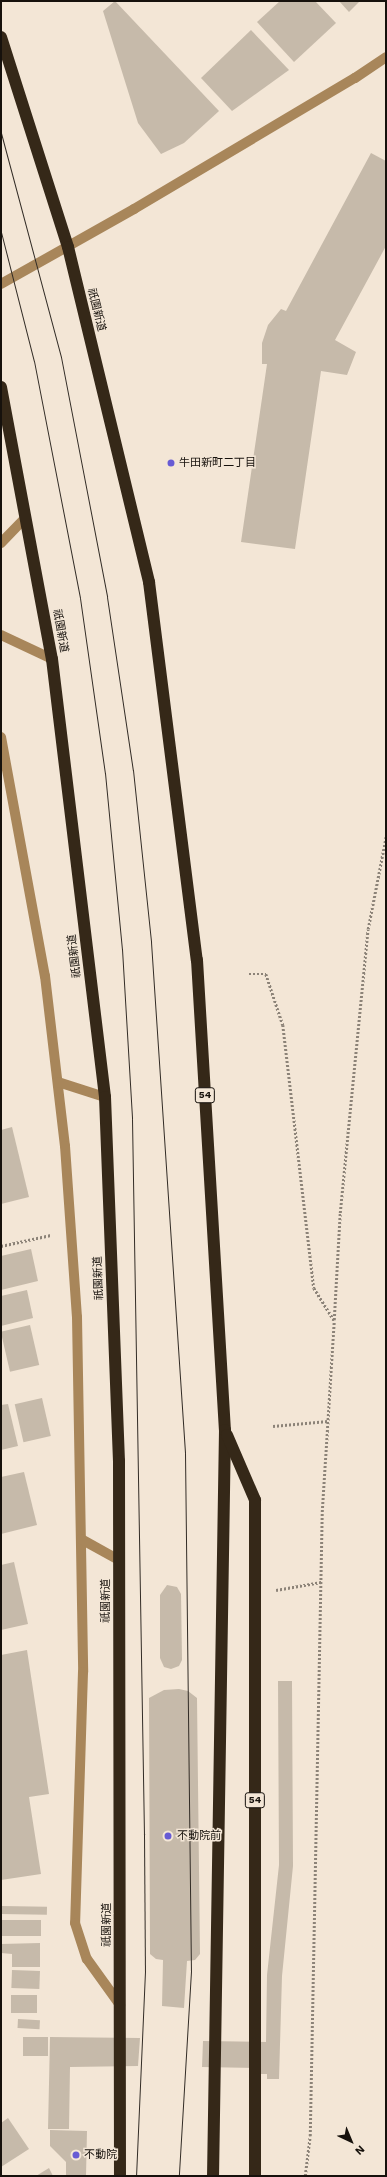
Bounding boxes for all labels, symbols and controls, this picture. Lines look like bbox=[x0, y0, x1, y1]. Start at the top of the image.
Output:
street label: 祇園新道 bbox=[84, 287, 108, 333]
place label: 牛田新町二丁目 bbox=[179, 456, 256, 470]
marker: 牛田新町二丁目 bbox=[166, 458, 176, 468]
street label: 祇園新道 bbox=[50, 608, 70, 654]
street label: 祇園新道 bbox=[66, 933, 84, 979]
road number: 54 bbox=[194, 1087, 216, 1103]
street label: 祇園新道 bbox=[92, 1256, 106, 1300]
street label: 祇園新道 bbox=[99, 1579, 113, 1623]
road number: 54 bbox=[244, 1792, 266, 1808]
place label: 不動院前 bbox=[177, 1829, 221, 1843]
marker: 不動院前 bbox=[162, 1830, 174, 1842]
street label: 祇園新道 bbox=[100, 1903, 114, 1947]
north arrow bbox=[331, 2121, 371, 2161]
text: N bbox=[352, 2142, 367, 2158]
place label: 不動院 bbox=[84, 2148, 117, 2162]
marker: 不動院 bbox=[71, 2150, 81, 2160]

